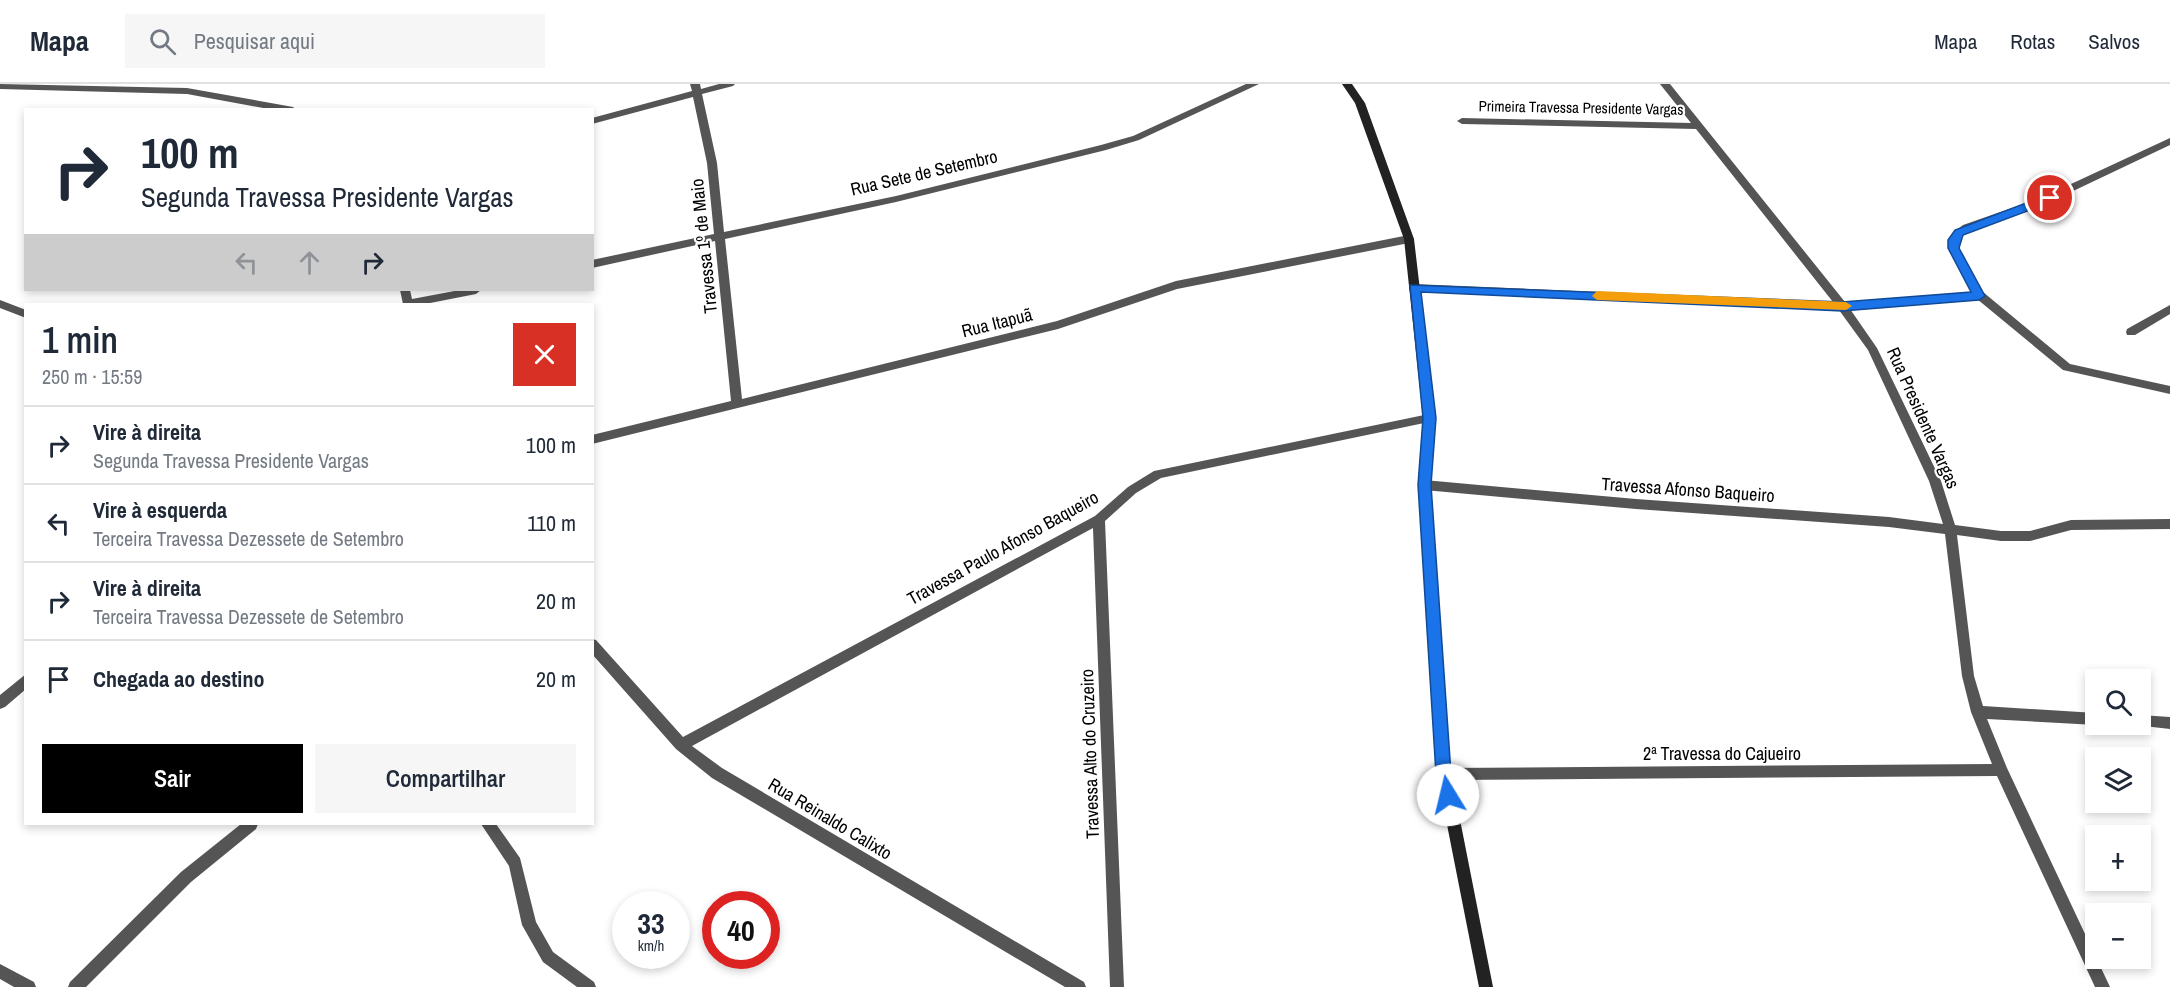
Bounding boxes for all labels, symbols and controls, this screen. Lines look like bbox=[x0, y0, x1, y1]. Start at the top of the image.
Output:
search box bbox=[125, 14, 545, 68]
text: Mapa bbox=[30, 22, 89, 60]
icon: search bbox=[146, 25, 179, 58]
text: Pesquisar aqui bbox=[194, 26, 315, 56]
text: Mapa bbox=[1934, 27, 1977, 56]
text: Rotas bbox=[2010, 27, 2055, 56]
text: Salvos bbox=[2088, 27, 2140, 56]
street label: Primeira Travessa Presidente Vargas bbox=[1478, 95, 1684, 120]
text: 100 m bbox=[141, 125, 239, 181]
icon: right bbox=[42, 132, 120, 210]
street label: Rua Sete de Setembro bbox=[848, 143, 1000, 202]
pin bbox=[2024, 172, 2075, 223]
street label: Travessa 1º de Maio bbox=[684, 177, 723, 315]
text: Segunda Travessa Presidente Vargas bbox=[141, 179, 514, 215]
icon: arrive bbox=[2033, 181, 2066, 214]
icon: left bbox=[230, 246, 263, 279]
icon: ahead bbox=[293, 246, 326, 279]
icon: right bbox=[356, 246, 389, 279]
street label: Rua Itapuã bbox=[959, 302, 1035, 343]
text: 1 min bbox=[42, 316, 118, 364]
button: close bbox=[513, 323, 576, 386]
street label: Rua Presidente Vargas bbox=[1881, 343, 1966, 492]
text: 250 m · 15:59 bbox=[42, 363, 142, 390]
text: Vire à direita bbox=[93, 417, 201, 447]
icon: right bbox=[42, 429, 75, 462]
text: 100 m bbox=[526, 430, 576, 460]
text: Segunda Travessa Presidente Vargas bbox=[93, 447, 369, 474]
street label: Travessa Afonso Baqueiro bbox=[1601, 471, 1775, 508]
street label: Travessa Paulo Afonso Baqueiro bbox=[903, 484, 1103, 611]
text: Vire à esquerda bbox=[93, 495, 227, 525]
icon: left bbox=[42, 507, 75, 540]
text: 110 m bbox=[527, 508, 576, 538]
text: Terceira Travessa Dezessete de Setembro bbox=[93, 525, 404, 552]
text: Vire à direita bbox=[93, 573, 201, 603]
icon: right bbox=[42, 585, 75, 618]
text: 20 m bbox=[536, 586, 576, 616]
text: Terceira Travessa Dezessete de Setembro bbox=[93, 603, 404, 630]
icon: arrive bbox=[42, 663, 75, 696]
text: Chegada ao destino bbox=[93, 664, 264, 694]
text: 20 m bbox=[536, 664, 576, 694]
street label: Travessa Alto do Cruzeiro bbox=[1074, 669, 1105, 839]
map controls bbox=[2085, 669, 2151, 969]
button: search bbox=[2085, 669, 2151, 735]
street label: 2ª Travessa do Cajueiro bbox=[1643, 741, 1801, 766]
button: Sair bbox=[42, 744, 303, 813]
button: Compartilhar bbox=[315, 744, 576, 813]
button: layers bbox=[2085, 747, 2151, 813]
position arrow bbox=[1416, 763, 1480, 827]
street label: Rua Reinaldo Calixto bbox=[764, 772, 897, 865]
button: + bbox=[2085, 825, 2151, 891]
speed limit sign: 40 bbox=[702, 891, 780, 969]
text: 33 bbox=[637, 903, 665, 943]
button: − bbox=[2085, 903, 2151, 969]
text: km/h bbox=[638, 935, 664, 956]

